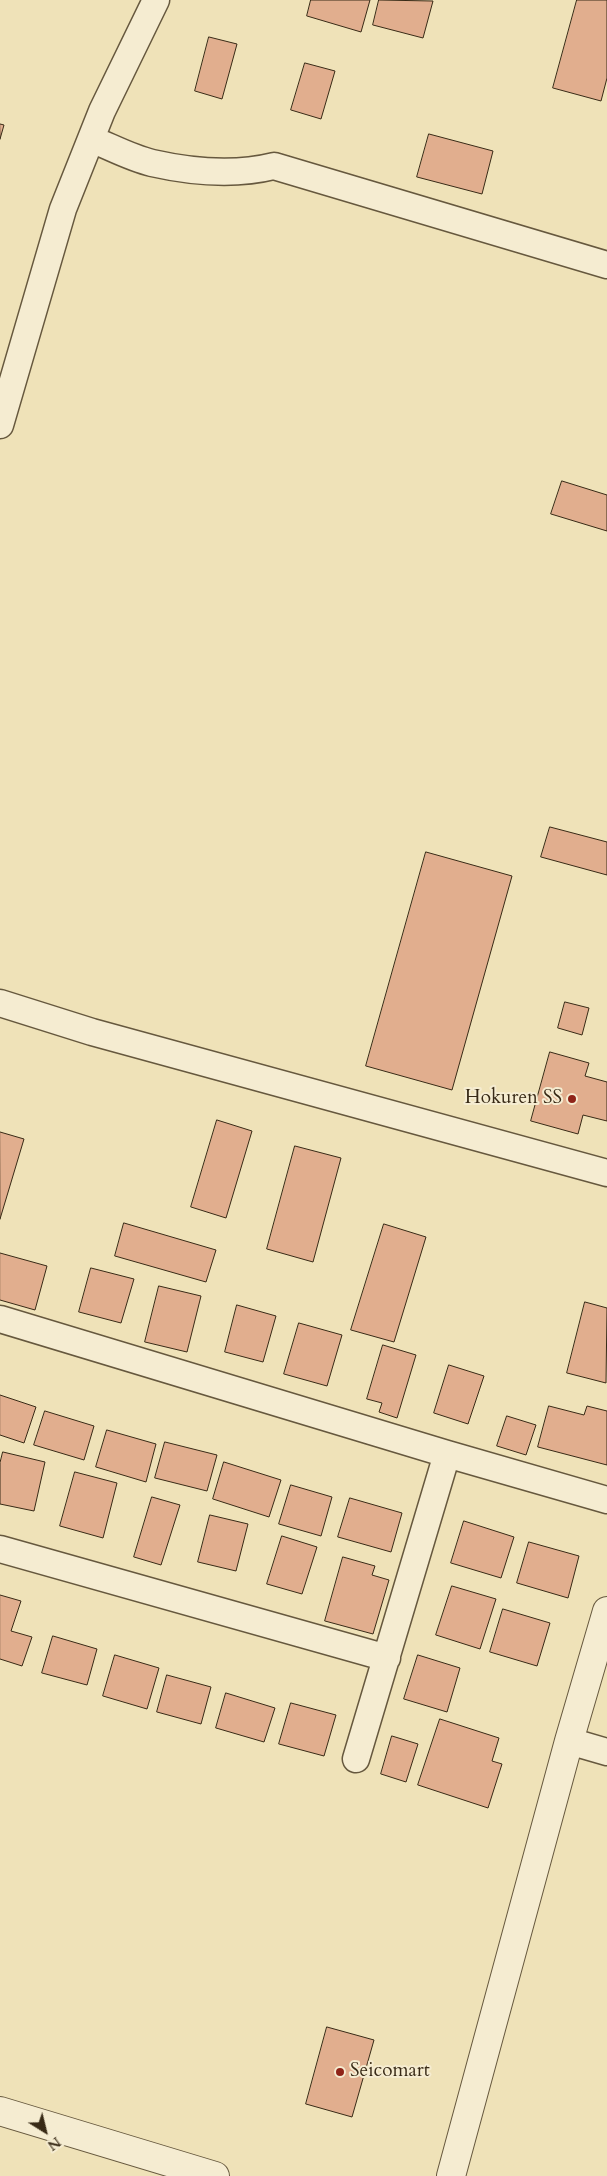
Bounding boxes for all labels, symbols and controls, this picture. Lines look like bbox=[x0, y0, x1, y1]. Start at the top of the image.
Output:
place label: Hokuren SS bbox=[465, 1088, 562, 1110]
marker: Hokuren SS bbox=[566, 1093, 578, 1105]
place label: Seicomart bbox=[350, 2061, 430, 2083]
marker: Seicomart bbox=[334, 2066, 346, 2078]
north arrow bbox=[20, 2106, 70, 2156]
text: N bbox=[44, 2132, 65, 2155]

